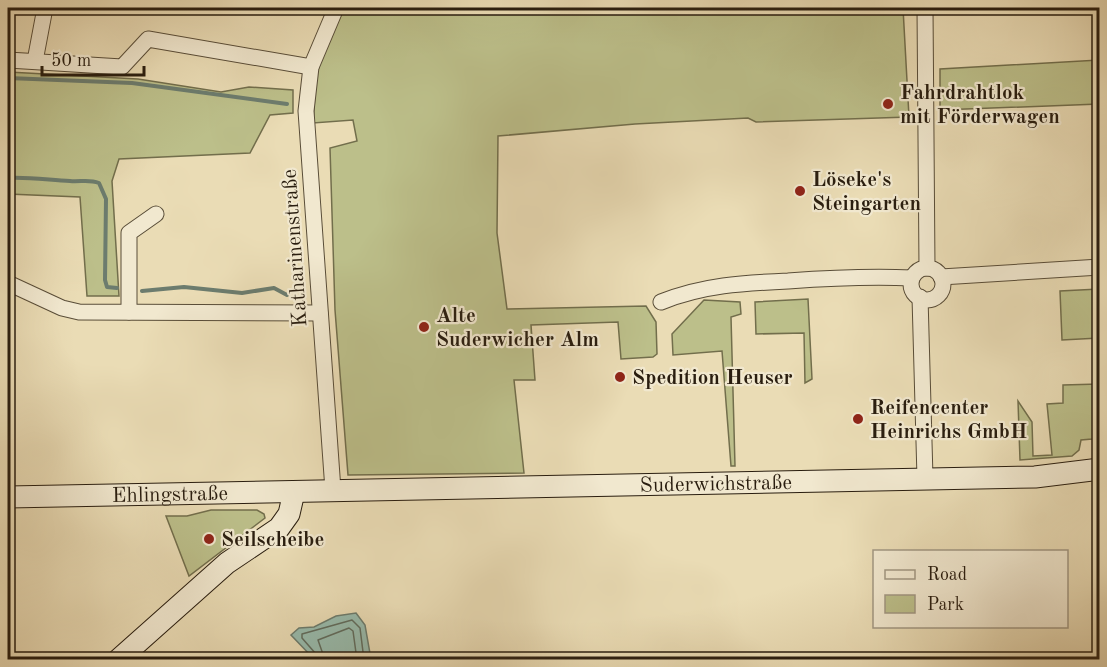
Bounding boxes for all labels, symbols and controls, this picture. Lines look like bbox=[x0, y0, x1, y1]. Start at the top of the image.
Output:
scale bar bbox=[42, 39, 144, 77]
text: 50 m bbox=[51, 52, 91, 70]
place label: Fahrdrahtlok mit Förderwagen bbox=[900, 83, 1060, 128]
marker: Fahrdrahtlok mit Förderwagen bbox=[881, 97, 895, 111]
street label: Katharinenstraße bbox=[280, 168, 311, 328]
place label: Löseke's Steingarten bbox=[812, 170, 921, 215]
marker: Löseke's Steingarten bbox=[793, 184, 807, 198]
place label: Alte Suderwicher Alm bbox=[436, 306, 599, 351]
marker: Alte Suderwicher Alm bbox=[417, 320, 431, 334]
place label: Spedition Heuser bbox=[632, 368, 793, 389]
marker: Spedition Heuser bbox=[613, 370, 627, 384]
place label: Reifencenter Heinrichs GmbH bbox=[870, 398, 1027, 443]
marker: Reifencenter Heinrichs GmbH bbox=[851, 412, 865, 426]
street label: Suderwichstraße bbox=[640, 473, 792, 497]
street label: Ehlingstraße bbox=[112, 484, 228, 507]
place label: Seilscheibe bbox=[221, 530, 324, 551]
marker: Seilscheibe bbox=[202, 532, 216, 546]
legend bbox=[873, 550, 1068, 628]
text: Road bbox=[927, 566, 967, 584]
text: Park bbox=[927, 596, 964, 614]

